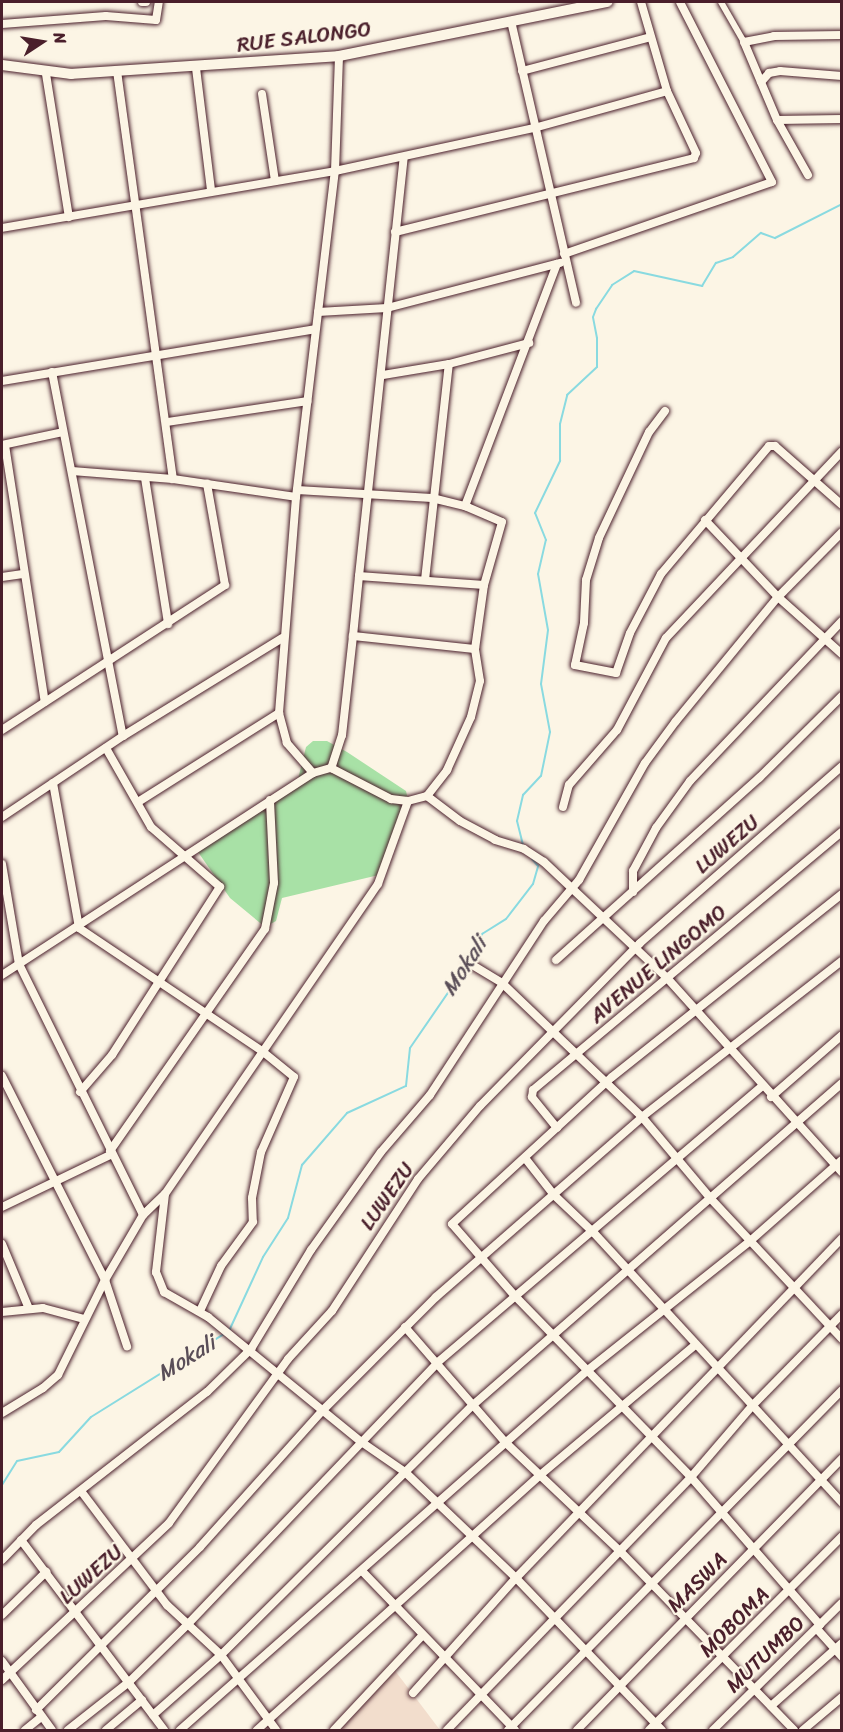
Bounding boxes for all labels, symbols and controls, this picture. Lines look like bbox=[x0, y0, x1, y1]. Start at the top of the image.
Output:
north arrow bbox=[12, 12, 72, 72]
street label: RUE SALONGO bbox=[235, 16, 373, 58]
text: N bbox=[45, 30, 75, 47]
street label: LUWEZU bbox=[690, 809, 764, 879]
street label: AVENUE LINGOMO bbox=[584, 899, 732, 1029]
water label: Mokali bbox=[435, 932, 493, 1000]
street label: LUWEZU bbox=[355, 1157, 419, 1235]
water label: Mokali bbox=[152, 1330, 220, 1386]
street label: LUWEZU bbox=[54, 1539, 128, 1609]
street label: MASWA bbox=[662, 1547, 732, 1617]
street label: MOBOMA bbox=[694, 1582, 774, 1662]
street label: MUTUMBO bbox=[720, 1610, 810, 1698]

